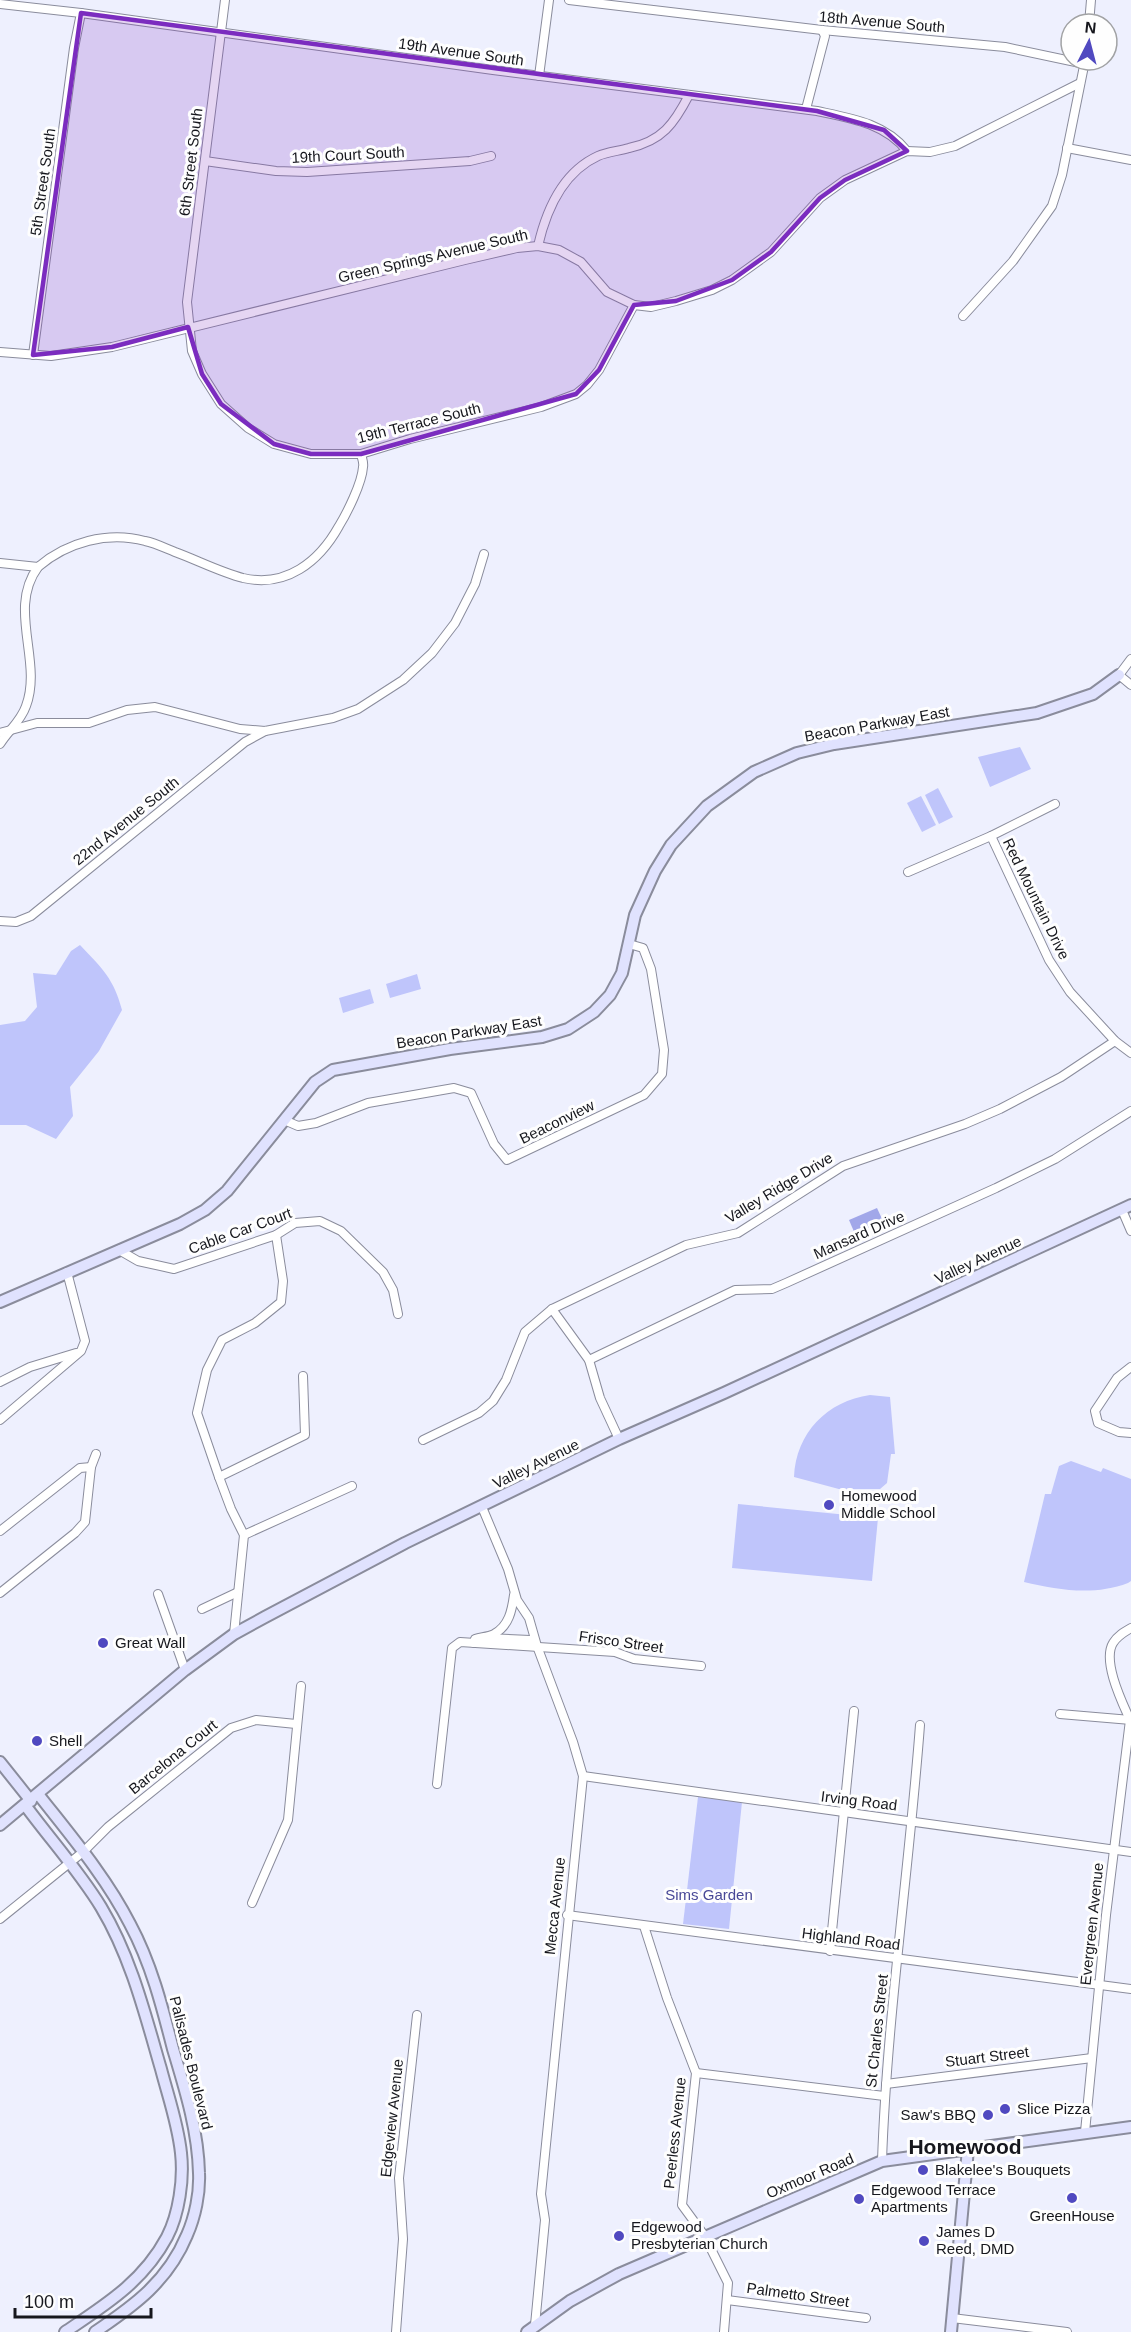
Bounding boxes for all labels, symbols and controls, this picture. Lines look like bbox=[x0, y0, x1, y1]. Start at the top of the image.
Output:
street label: 18th Avenue South bbox=[818, 8, 946, 35]
north arrow bbox=[1059, 12, 1119, 72]
text: N bbox=[1084, 19, 1097, 37]
street label: 19th Avenue South bbox=[397, 34, 525, 69]
street label: 6th Street South bbox=[175, 107, 206, 217]
street label: 5th Street South bbox=[27, 127, 58, 237]
street label: 19th Court South bbox=[291, 143, 405, 166]
street label: Green Springs Avenue South bbox=[336, 225, 529, 286]
street label: 19th Terrace South bbox=[355, 399, 482, 446]
street label: Beacon Parkway East bbox=[803, 702, 951, 745]
street label: 22nd Avenue South bbox=[70, 773, 182, 868]
street label: Red Mountain Drive bbox=[1000, 835, 1073, 962]
street label: Beacon Parkway East bbox=[395, 1012, 544, 1051]
street label: Beaconview bbox=[517, 1096, 597, 1147]
street label: Valley Ridge Drive bbox=[722, 1149, 836, 1226]
street label: Cable Car Court bbox=[186, 1204, 294, 1257]
street label: Mansard Drive bbox=[811, 1207, 907, 1262]
street label: Valley Avenue bbox=[932, 1232, 1024, 1287]
street label: Valley Avenue bbox=[490, 1435, 582, 1492]
place label: Homewood Middle School bbox=[841, 1487, 935, 1521]
marker: Homewood Middle School bbox=[822, 1498, 836, 1512]
street label: Frisco Street bbox=[578, 1627, 665, 1656]
place label: Great Wall bbox=[115, 1634, 185, 1651]
marker: Great Wall bbox=[96, 1636, 110, 1650]
street label: Barcelona Court bbox=[125, 1715, 221, 1797]
place label: Shell bbox=[49, 1732, 82, 1749]
marker: Shell bbox=[30, 1734, 44, 1748]
street label: Irving Road bbox=[820, 1787, 898, 1814]
street label: Mecca Avenue bbox=[541, 1856, 568, 1956]
street label: Evergreen Avenue bbox=[1077, 1862, 1106, 1986]
park label: Sims Garden bbox=[665, 1886, 753, 1903]
street label: Highland Road bbox=[801, 1924, 901, 1953]
street label: St Charles Street bbox=[862, 1972, 891, 2089]
street label: Palisades Boulevard bbox=[167, 1994, 216, 2131]
street label: Stuart Street bbox=[944, 2043, 1031, 2070]
street label: Edgeview Avenue bbox=[377, 2058, 406, 2178]
street label: Peerless Avenue bbox=[660, 2076, 689, 2190]
place label: Slice Pizza bbox=[1017, 2100, 1091, 2117]
marker: Slice Pizza bbox=[998, 2102, 1012, 2116]
place label: Saw's BBQ bbox=[901, 2106, 976, 2123]
marker: Saw's BBQ bbox=[981, 2108, 995, 2122]
district label: Homewood bbox=[908, 2135, 1022, 2158]
street label: Oxmoor Road bbox=[764, 2149, 856, 2202]
place label: Blakelee's Bouquets bbox=[935, 2161, 1070, 2178]
marker: Blakelee's Bouquets bbox=[916, 2163, 930, 2177]
place label: Edgewood Terrace Apartments bbox=[871, 2181, 996, 2215]
marker: GreenHouse bbox=[1065, 2191, 1079, 2205]
marker: Edgewood Terrace Apartments bbox=[852, 2192, 866, 2206]
place label: GreenHouse bbox=[1029, 2207, 1115, 2224]
place label: Edgewood Presbyterian Church bbox=[631, 2218, 768, 2252]
place label: James D Reed, DMD bbox=[936, 2223, 1015, 2257]
marker: Edgewood Presbyterian Church bbox=[612, 2229, 626, 2243]
marker: James D Reed, DMD bbox=[917, 2234, 931, 2248]
street label: Palmetto Street bbox=[746, 2279, 851, 2310]
scale bar bbox=[15, 2281, 152, 2319]
text: 100 m bbox=[24, 2292, 74, 2312]

